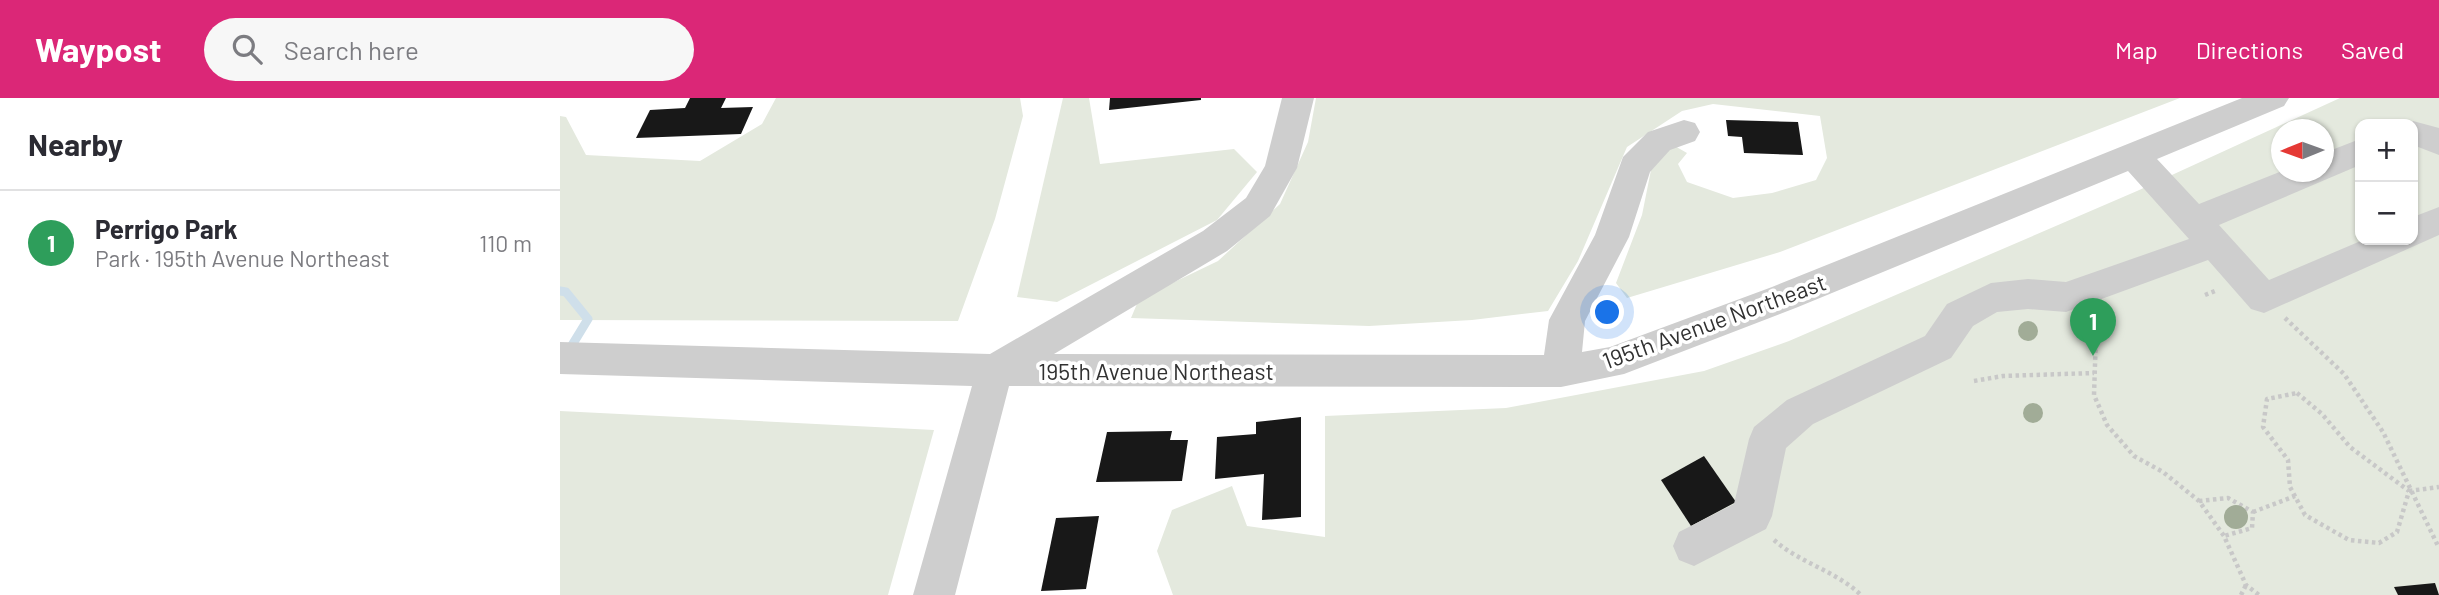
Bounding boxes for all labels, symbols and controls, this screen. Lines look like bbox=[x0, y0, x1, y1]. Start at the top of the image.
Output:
search box bbox=[204, 18, 694, 81]
text: Waypost bbox=[35, 29, 162, 69]
icon: search bbox=[228, 30, 266, 68]
text: Search here bbox=[284, 34, 419, 65]
text: Map bbox=[2115, 35, 2158, 64]
text: Directions bbox=[2196, 35, 2303, 64]
text: Saved bbox=[2341, 35, 2404, 64]
north arrow bbox=[2271, 119, 2334, 182]
map controls bbox=[2355, 119, 2418, 245]
button: + bbox=[2355, 119, 2418, 182]
text: Nearby bbox=[28, 126, 123, 162]
button: − bbox=[2355, 182, 2418, 245]
text: Perrigo Park bbox=[95, 213, 238, 244]
text: 1 bbox=[47, 229, 55, 257]
text: 110 m bbox=[479, 229, 532, 257]
text: Park · 195th Avenue Northeast bbox=[95, 244, 390, 272]
street label: 195th Avenue Northeast bbox=[1599, 268, 1829, 374]
your location bbox=[1590, 295, 1624, 329]
pin: 1 bbox=[2070, 298, 2116, 356]
street label: 195th Avenue Northeast bbox=[1038, 357, 1274, 385]

